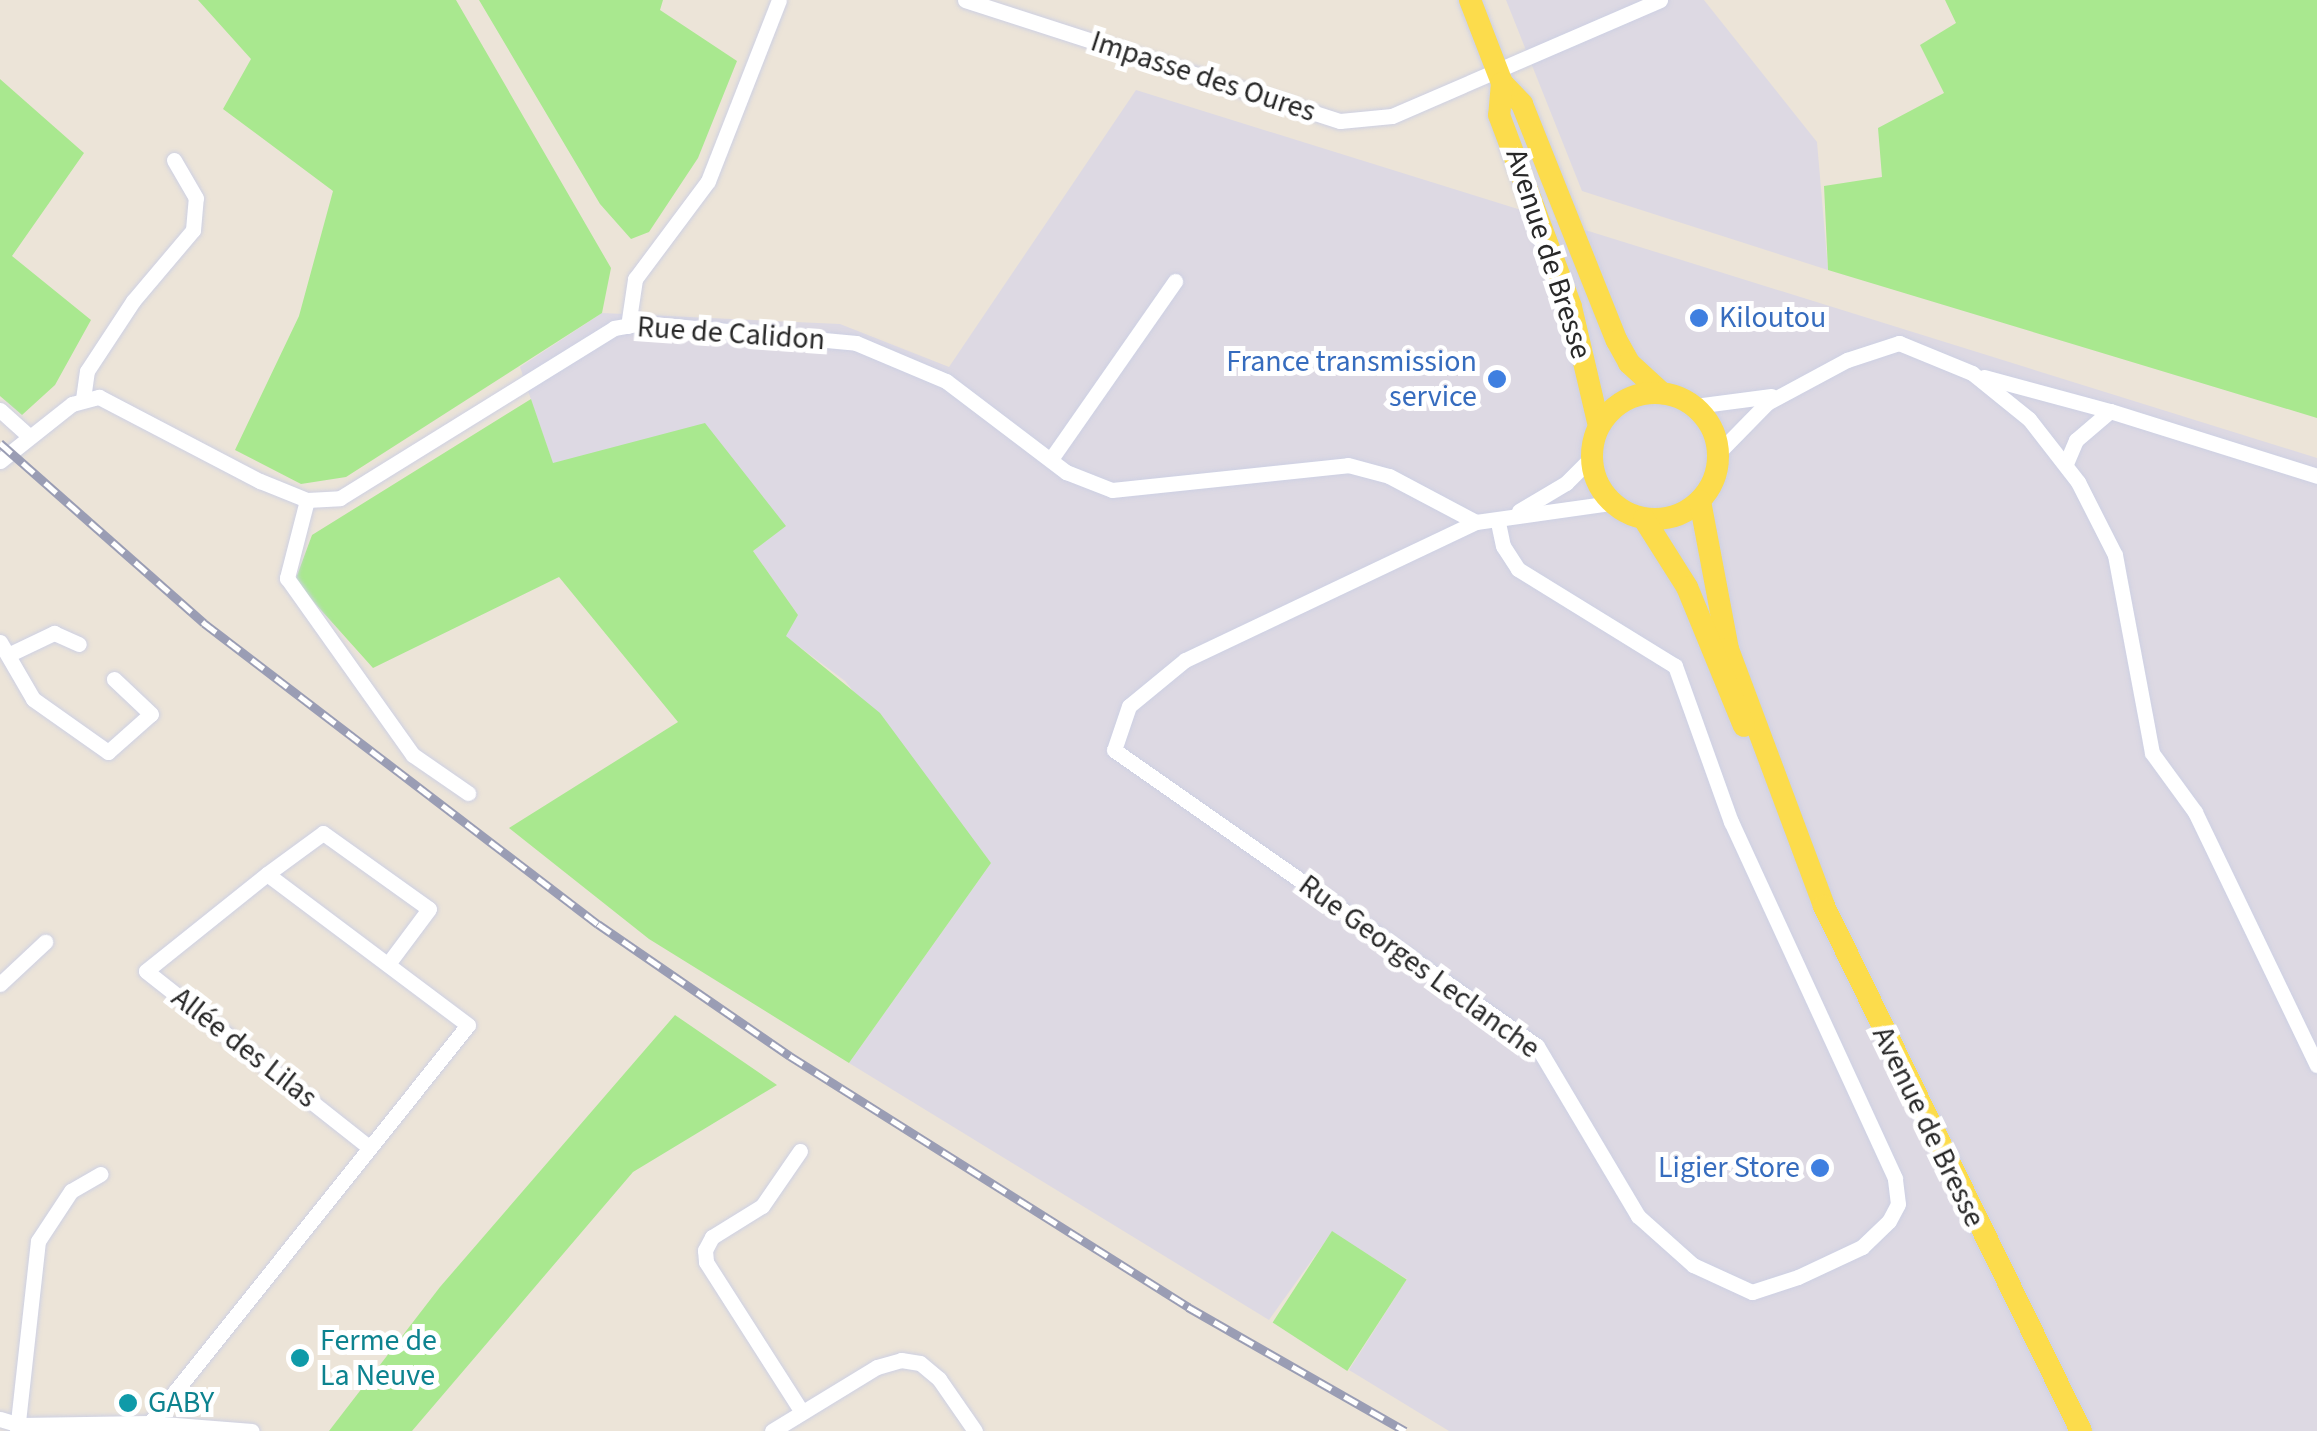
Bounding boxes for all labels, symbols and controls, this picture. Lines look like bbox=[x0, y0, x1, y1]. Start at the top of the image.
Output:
street label: Impasse des Oures bbox=[1086, 24, 1320, 130]
street label: Avenue de Bresse bbox=[1497, 144, 1599, 364]
place label: Kiloutou bbox=[1719, 300, 1826, 336]
marker: Kiloutou bbox=[1688, 307, 1710, 329]
street label: Rue de Calidon bbox=[636, 309, 826, 359]
place label: France transmission service bbox=[1226, 344, 1477, 414]
marker: France transmission service bbox=[1486, 368, 1508, 390]
street label: Rue Georges Leclanche bbox=[1292, 867, 1546, 1067]
street label: Allée des Lilas bbox=[164, 980, 324, 1116]
street label: Avenue de Bresse bbox=[1864, 1021, 1992, 1233]
place label: Ligier Store bbox=[1658, 1150, 1800, 1186]
marker: Ligier Store bbox=[1809, 1157, 1831, 1179]
place label: Ferme de La Neuve bbox=[320, 1323, 437, 1394]
marker: Ferme de La Neuve bbox=[289, 1347, 311, 1369]
place label: GABY bbox=[148, 1385, 214, 1421]
marker: GABY bbox=[117, 1392, 139, 1414]

